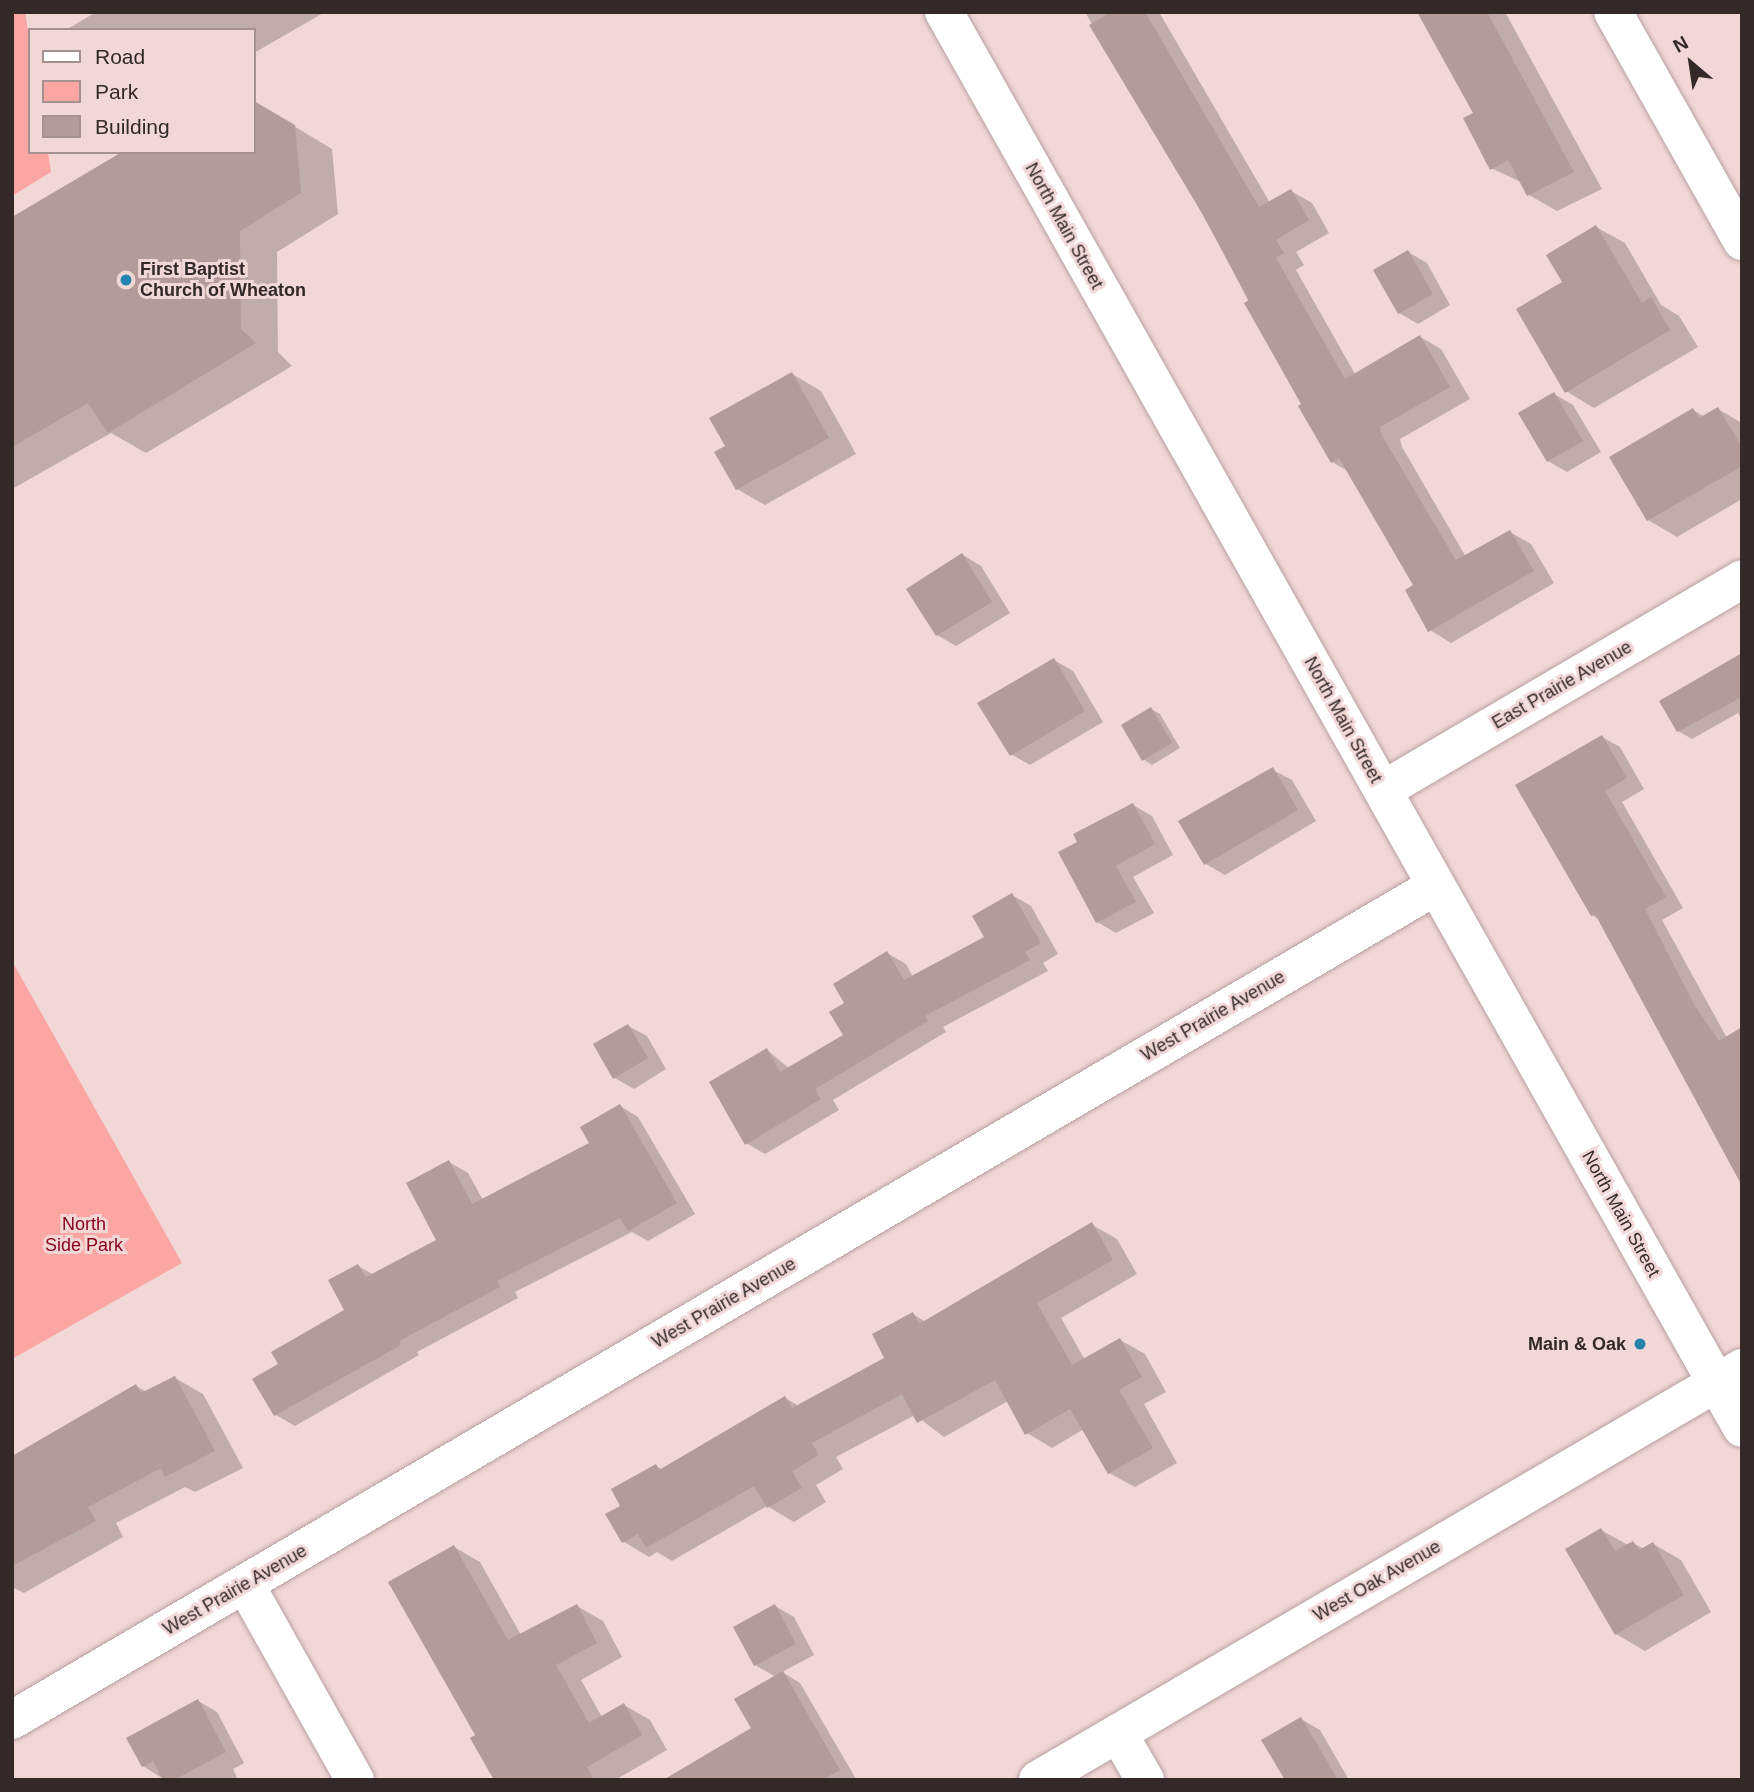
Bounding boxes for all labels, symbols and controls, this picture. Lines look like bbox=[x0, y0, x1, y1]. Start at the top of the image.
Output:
legend bbox=[28, 28, 256, 154]
north arrow bbox=[1656, 28, 1726, 98]
text: N bbox=[1669, 32, 1692, 57]
text: Road bbox=[95, 45, 145, 68]
text: Park bbox=[95, 80, 138, 103]
text: Building bbox=[95, 115, 170, 138]
street label: North Main Street bbox=[1020, 159, 1108, 293]
place label: First Baptist Church of Wheaton bbox=[140, 259, 306, 302]
marker: First Baptist Church of Wheaton bbox=[118, 272, 134, 288]
street label: East Prairie Avenue bbox=[1488, 636, 1636, 734]
street label: North Main Street bbox=[1299, 653, 1387, 787]
street label: West Prairie Avenue bbox=[1137, 966, 1289, 1066]
street label: North Main Street bbox=[1577, 1147, 1665, 1281]
park label: North Side Park bbox=[45, 1214, 123, 1256]
street label: West Prairie Avenue bbox=[648, 1253, 800, 1353]
place label: Main & Oak bbox=[1528, 1333, 1626, 1355]
marker: Main & Oak bbox=[1632, 1336, 1648, 1352]
street label: West Oak Avenue bbox=[1309, 1536, 1445, 1626]
street label: West Prairie Avenue bbox=[159, 1540, 311, 1640]

